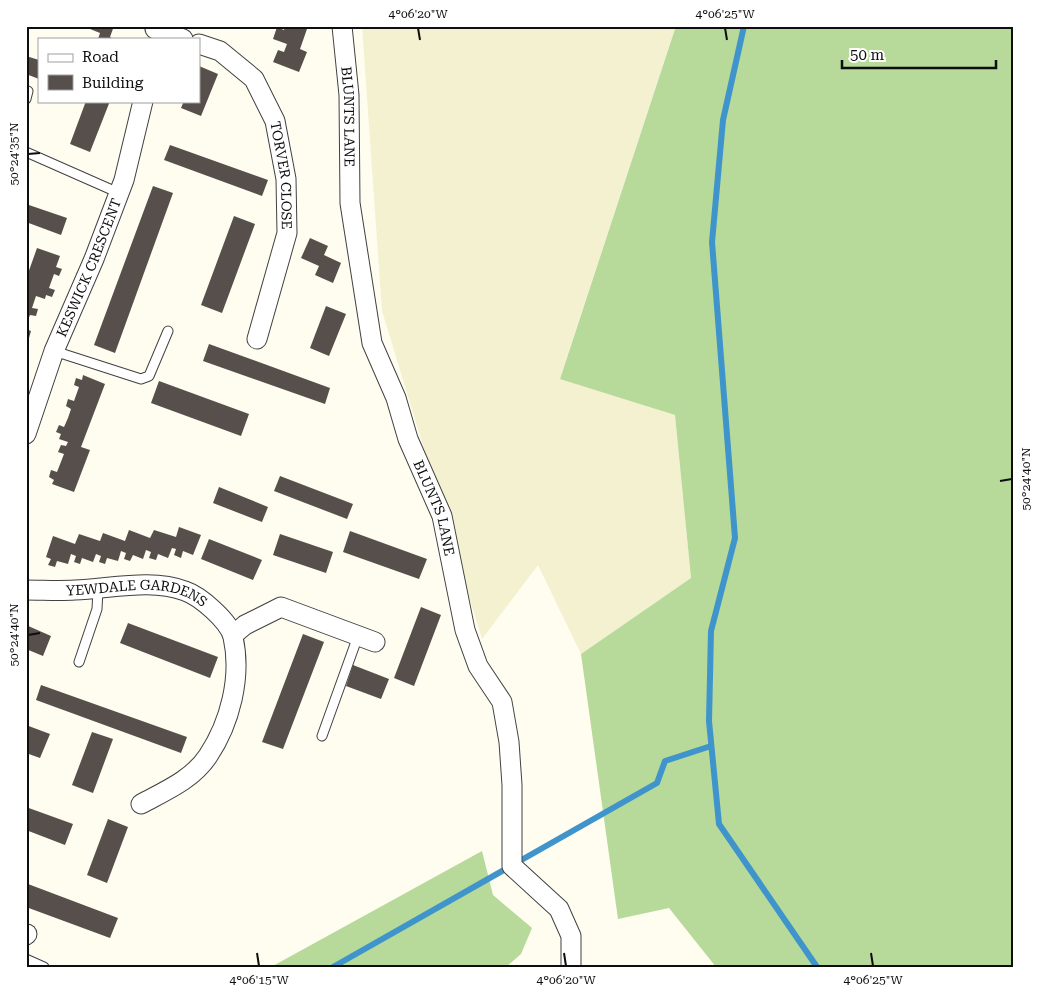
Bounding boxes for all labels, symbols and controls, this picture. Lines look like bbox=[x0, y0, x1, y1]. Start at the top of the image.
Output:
text: 4°06'20"W bbox=[388, 7, 448, 21]
text: 4°06'25"W bbox=[695, 7, 755, 21]
legend bbox=[38, 38, 200, 102]
scale bar bbox=[842, 38, 996, 70]
text: 50 m bbox=[850, 46, 885, 64]
text: Road bbox=[82, 48, 119, 66]
street label: BLUNTS LANE bbox=[338, 66, 358, 167]
text: Building bbox=[82, 74, 144, 92]
street label: TORVER CLOSE bbox=[267, 120, 295, 230]
text: 50°24'35"N bbox=[7, 122, 21, 186]
street label: KESWICK CRESCENT bbox=[53, 196, 124, 339]
text: 50°24'40"N bbox=[1019, 447, 1033, 511]
street label: BLUNTS LANE bbox=[410, 458, 458, 557]
street label: YEWDALE GARDENS bbox=[65, 577, 211, 610]
text: 50°24'40"N bbox=[7, 603, 21, 667]
text: 4°06'15"W bbox=[229, 973, 289, 987]
text: 4°06'20"W bbox=[536, 973, 596, 987]
text: 4°06'25"W bbox=[843, 973, 903, 987]

